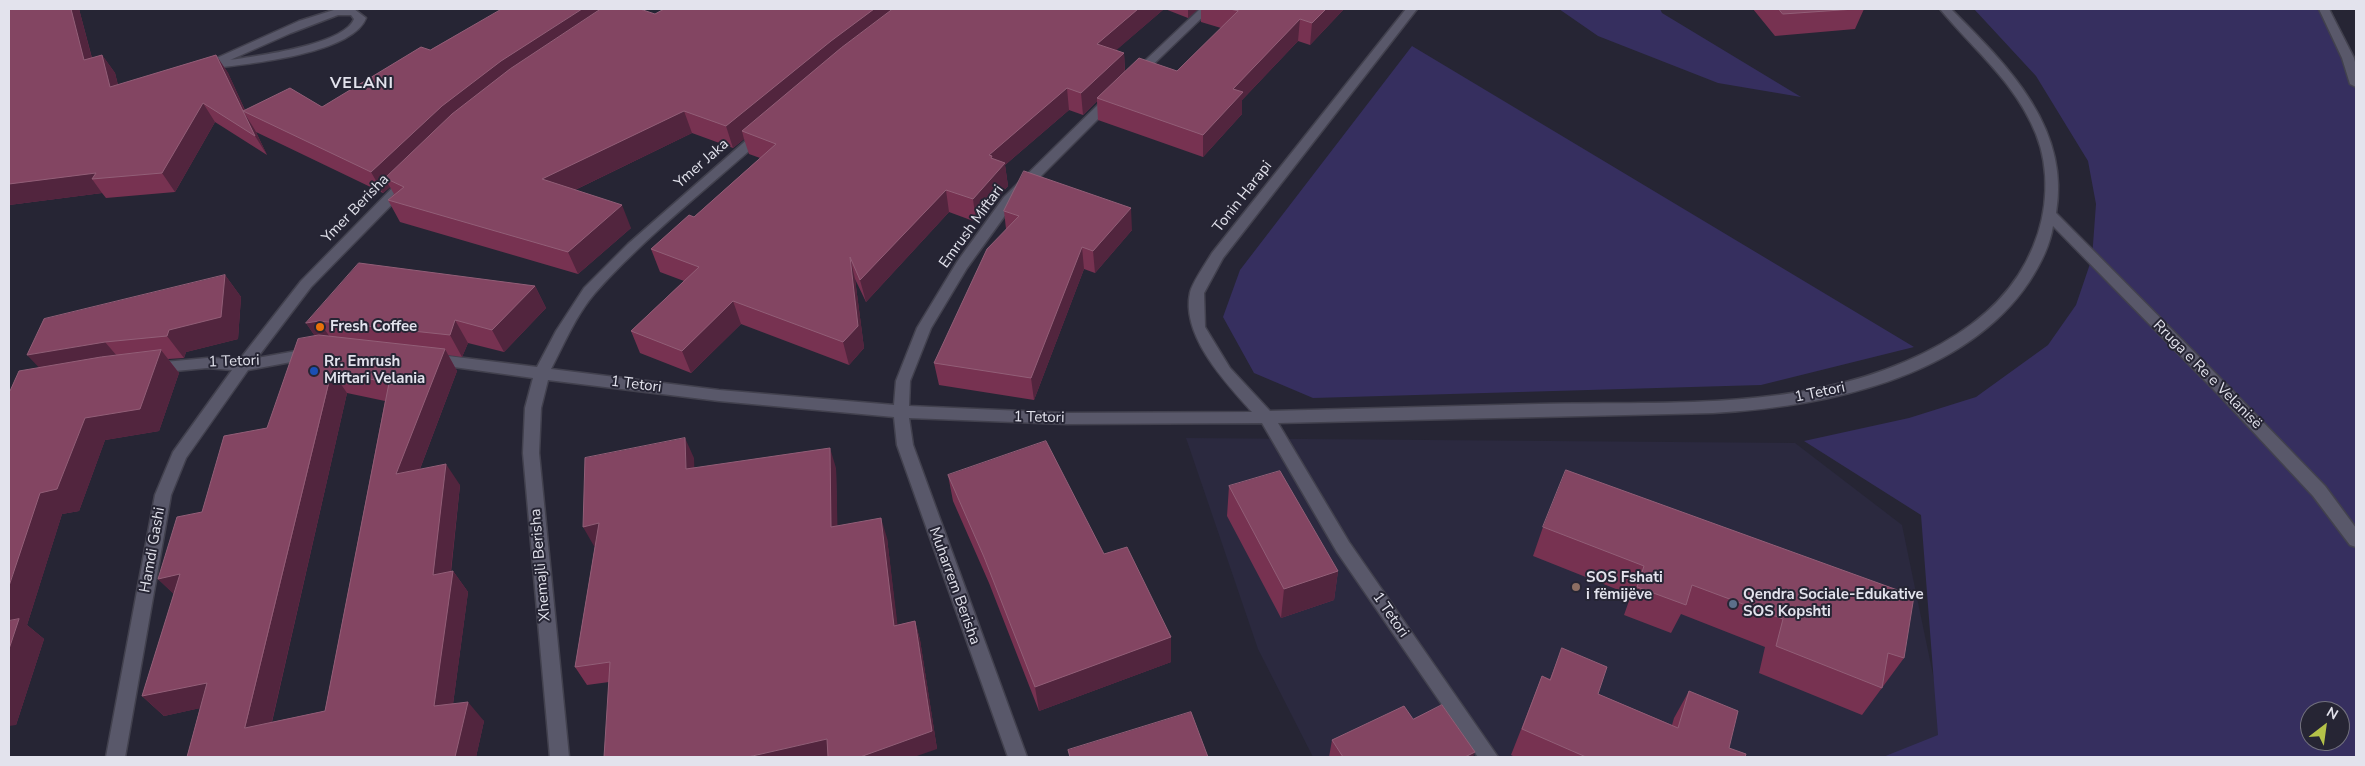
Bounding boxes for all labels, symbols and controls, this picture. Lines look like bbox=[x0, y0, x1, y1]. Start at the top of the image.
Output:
district label: VELANI bbox=[329, 74, 395, 94]
street label: Ymer Jaka bbox=[671, 136, 733, 192]
street label: Tonin Harapi bbox=[1210, 158, 1276, 236]
street label: Ymer Berisha bbox=[319, 171, 393, 247]
street label: Emrush Miftari bbox=[936, 182, 1008, 272]
street label: Rruga e Re e Velanisë bbox=[2149, 317, 2265, 433]
place label: Fresh Coffee bbox=[330, 318, 417, 336]
marker: Fresh Coffee bbox=[314, 321, 326, 333]
street label: 1 Tetori bbox=[208, 352, 260, 372]
place label: Rr. Emrush Miftari Velania bbox=[324, 353, 425, 388]
marker: Rr. Emrush Miftari Velania bbox=[308, 365, 320, 377]
street label: 1 Tetori bbox=[610, 373, 662, 397]
street label: 1 Tetori bbox=[1793, 379, 1847, 407]
street label: 1 Tetori bbox=[1013, 409, 1065, 427]
street label: Hamdi Gashi bbox=[137, 506, 169, 594]
street label: Xhemajli Berisha bbox=[527, 508, 555, 622]
street label: Muharrem Berisha bbox=[924, 525, 984, 647]
place label: SOS Fshati i fëmijëve bbox=[1586, 569, 1663, 604]
marker: SOS Fshati i fëmijëve bbox=[1570, 581, 1582, 593]
place label: Qendra Sociale-Edukative SOS Kopshti bbox=[1743, 586, 1924, 621]
street label: 1 Tetori bbox=[1368, 589, 1412, 641]
marker: Qendra Sociale-Edukative SOS Kopshti bbox=[1727, 598, 1739, 610]
north arrow bbox=[2300, 701, 2350, 751]
text: N bbox=[2323, 703, 2342, 724]

